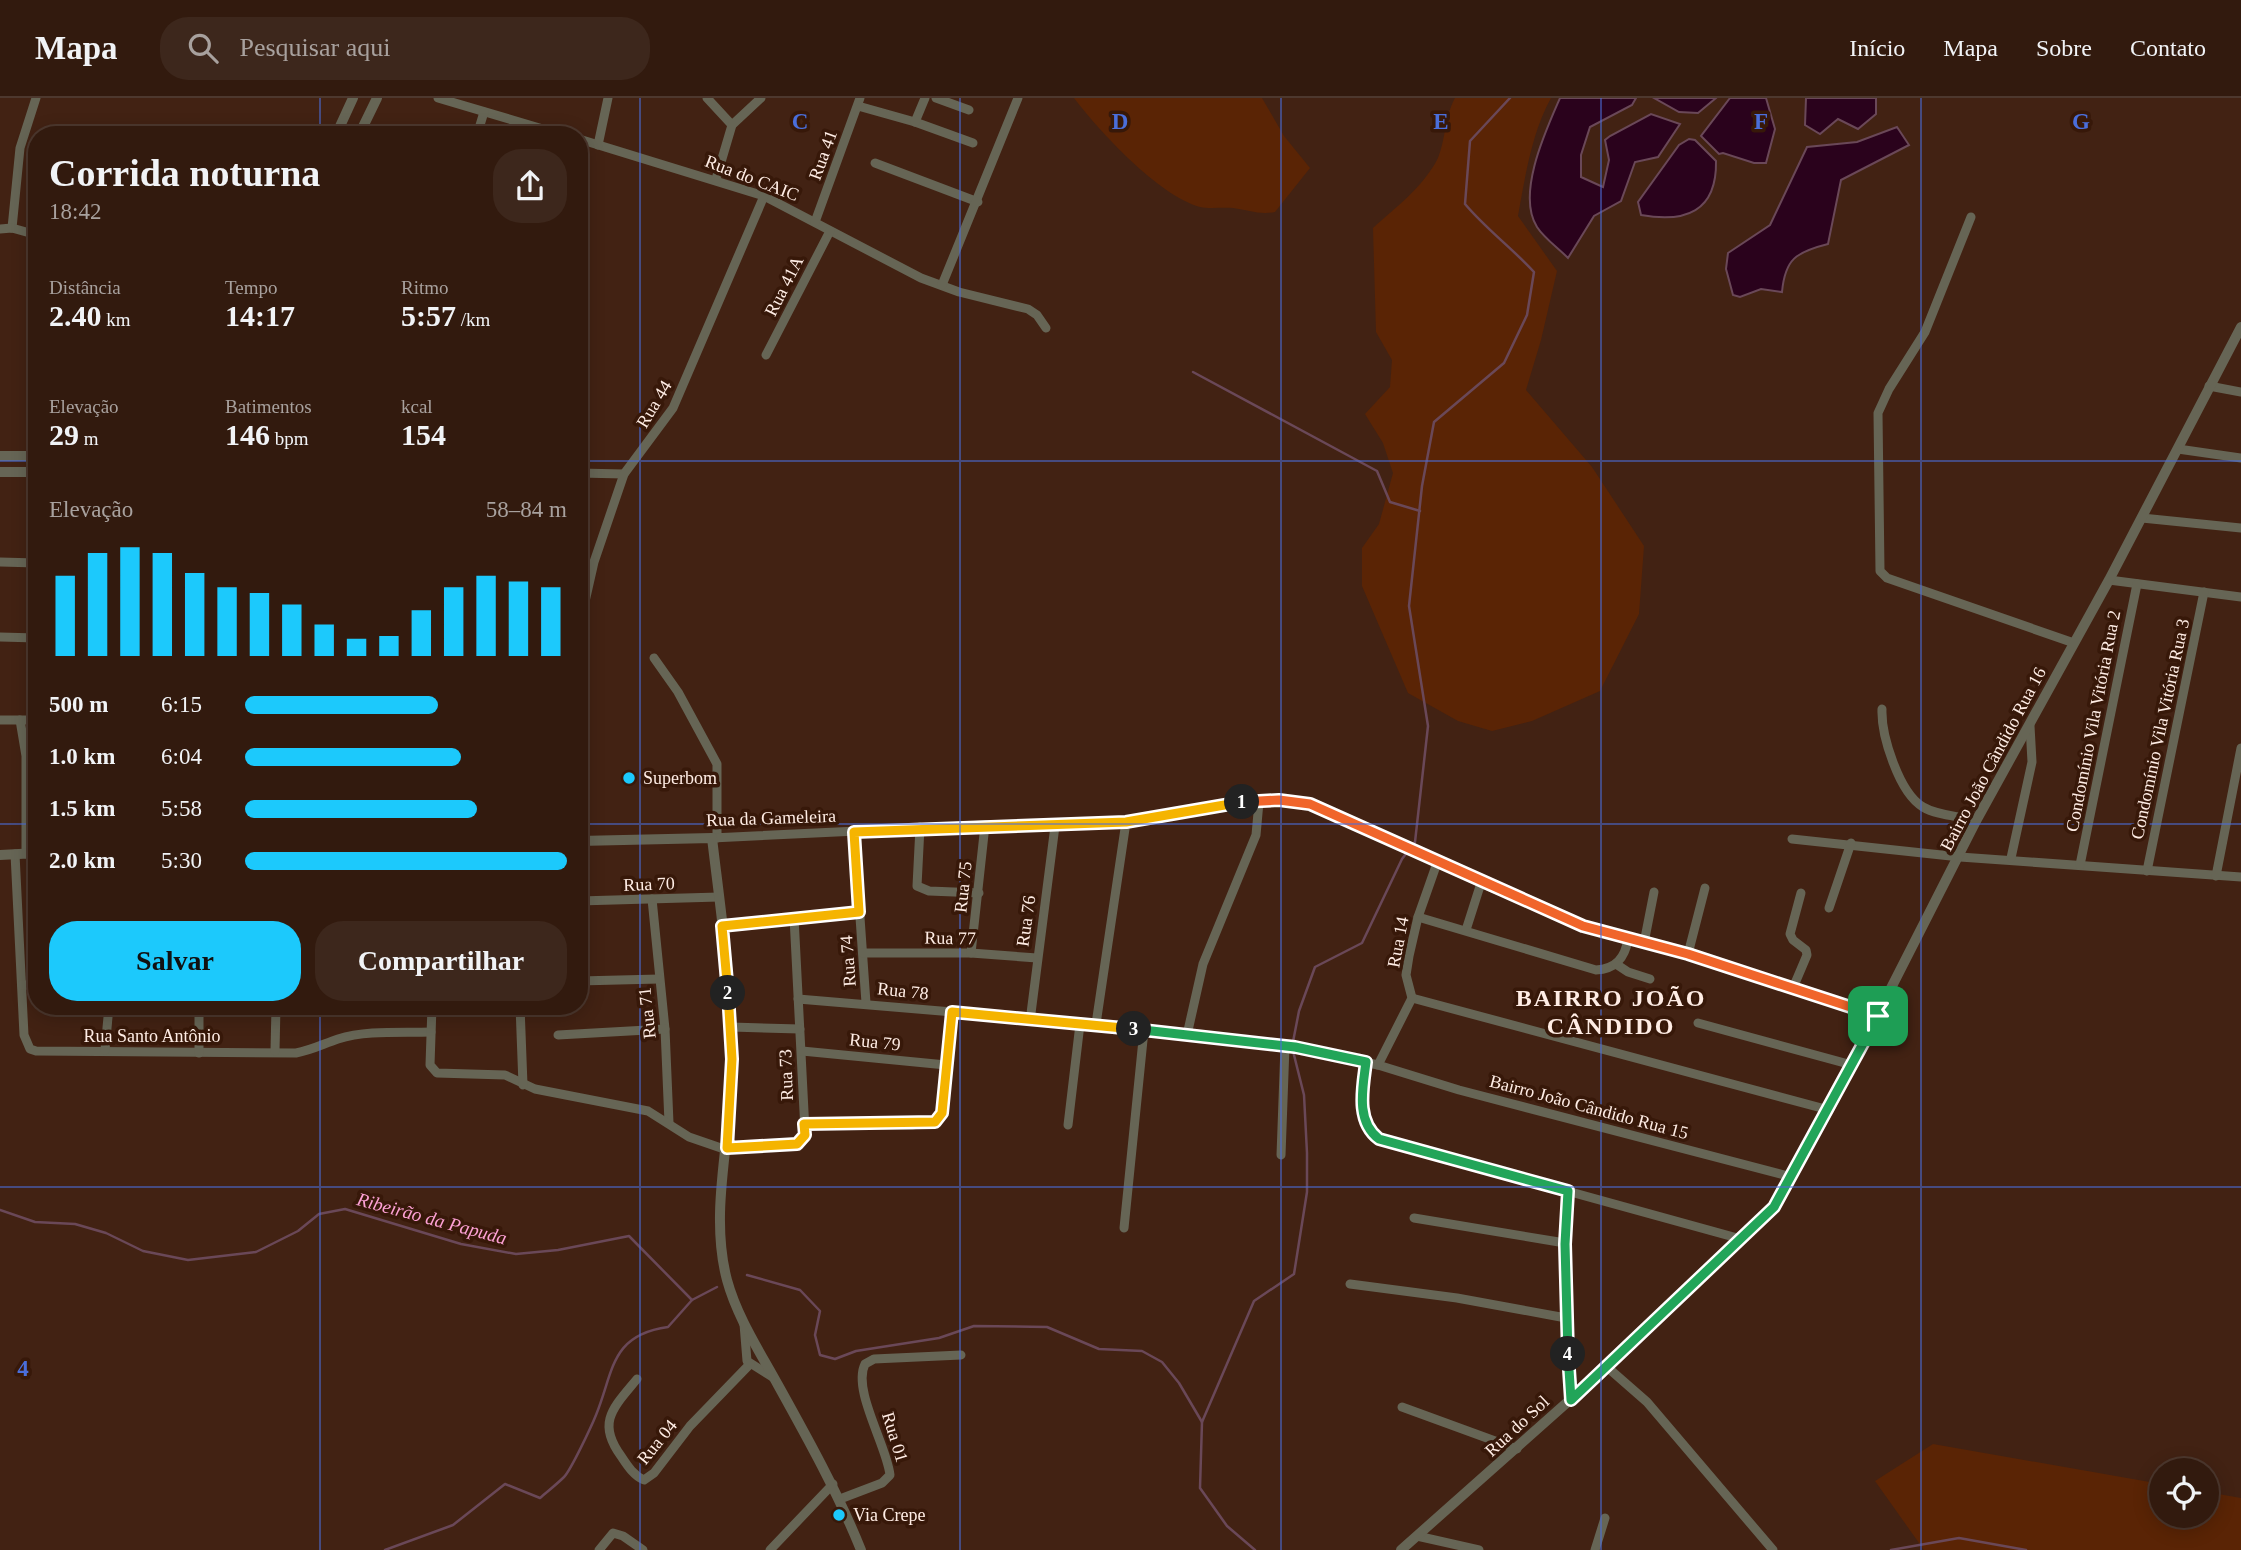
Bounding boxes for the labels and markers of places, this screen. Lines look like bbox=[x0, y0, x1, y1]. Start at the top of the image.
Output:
place label: Superbom bbox=[643, 768, 717, 788]
marker: Superbom bbox=[621, 770, 637, 786]
pin: 1 bbox=[1224, 784, 1260, 820]
pin: 2 bbox=[710, 976, 746, 1010]
pin bbox=[1848, 986, 1908, 1046]
pin: 3 bbox=[1116, 1012, 1152, 1046]
pin: 4 bbox=[1550, 1336, 1586, 1372]
place label: Via Crepe bbox=[853, 1505, 925, 1525]
marker: Via Crepe bbox=[831, 1507, 847, 1523]

